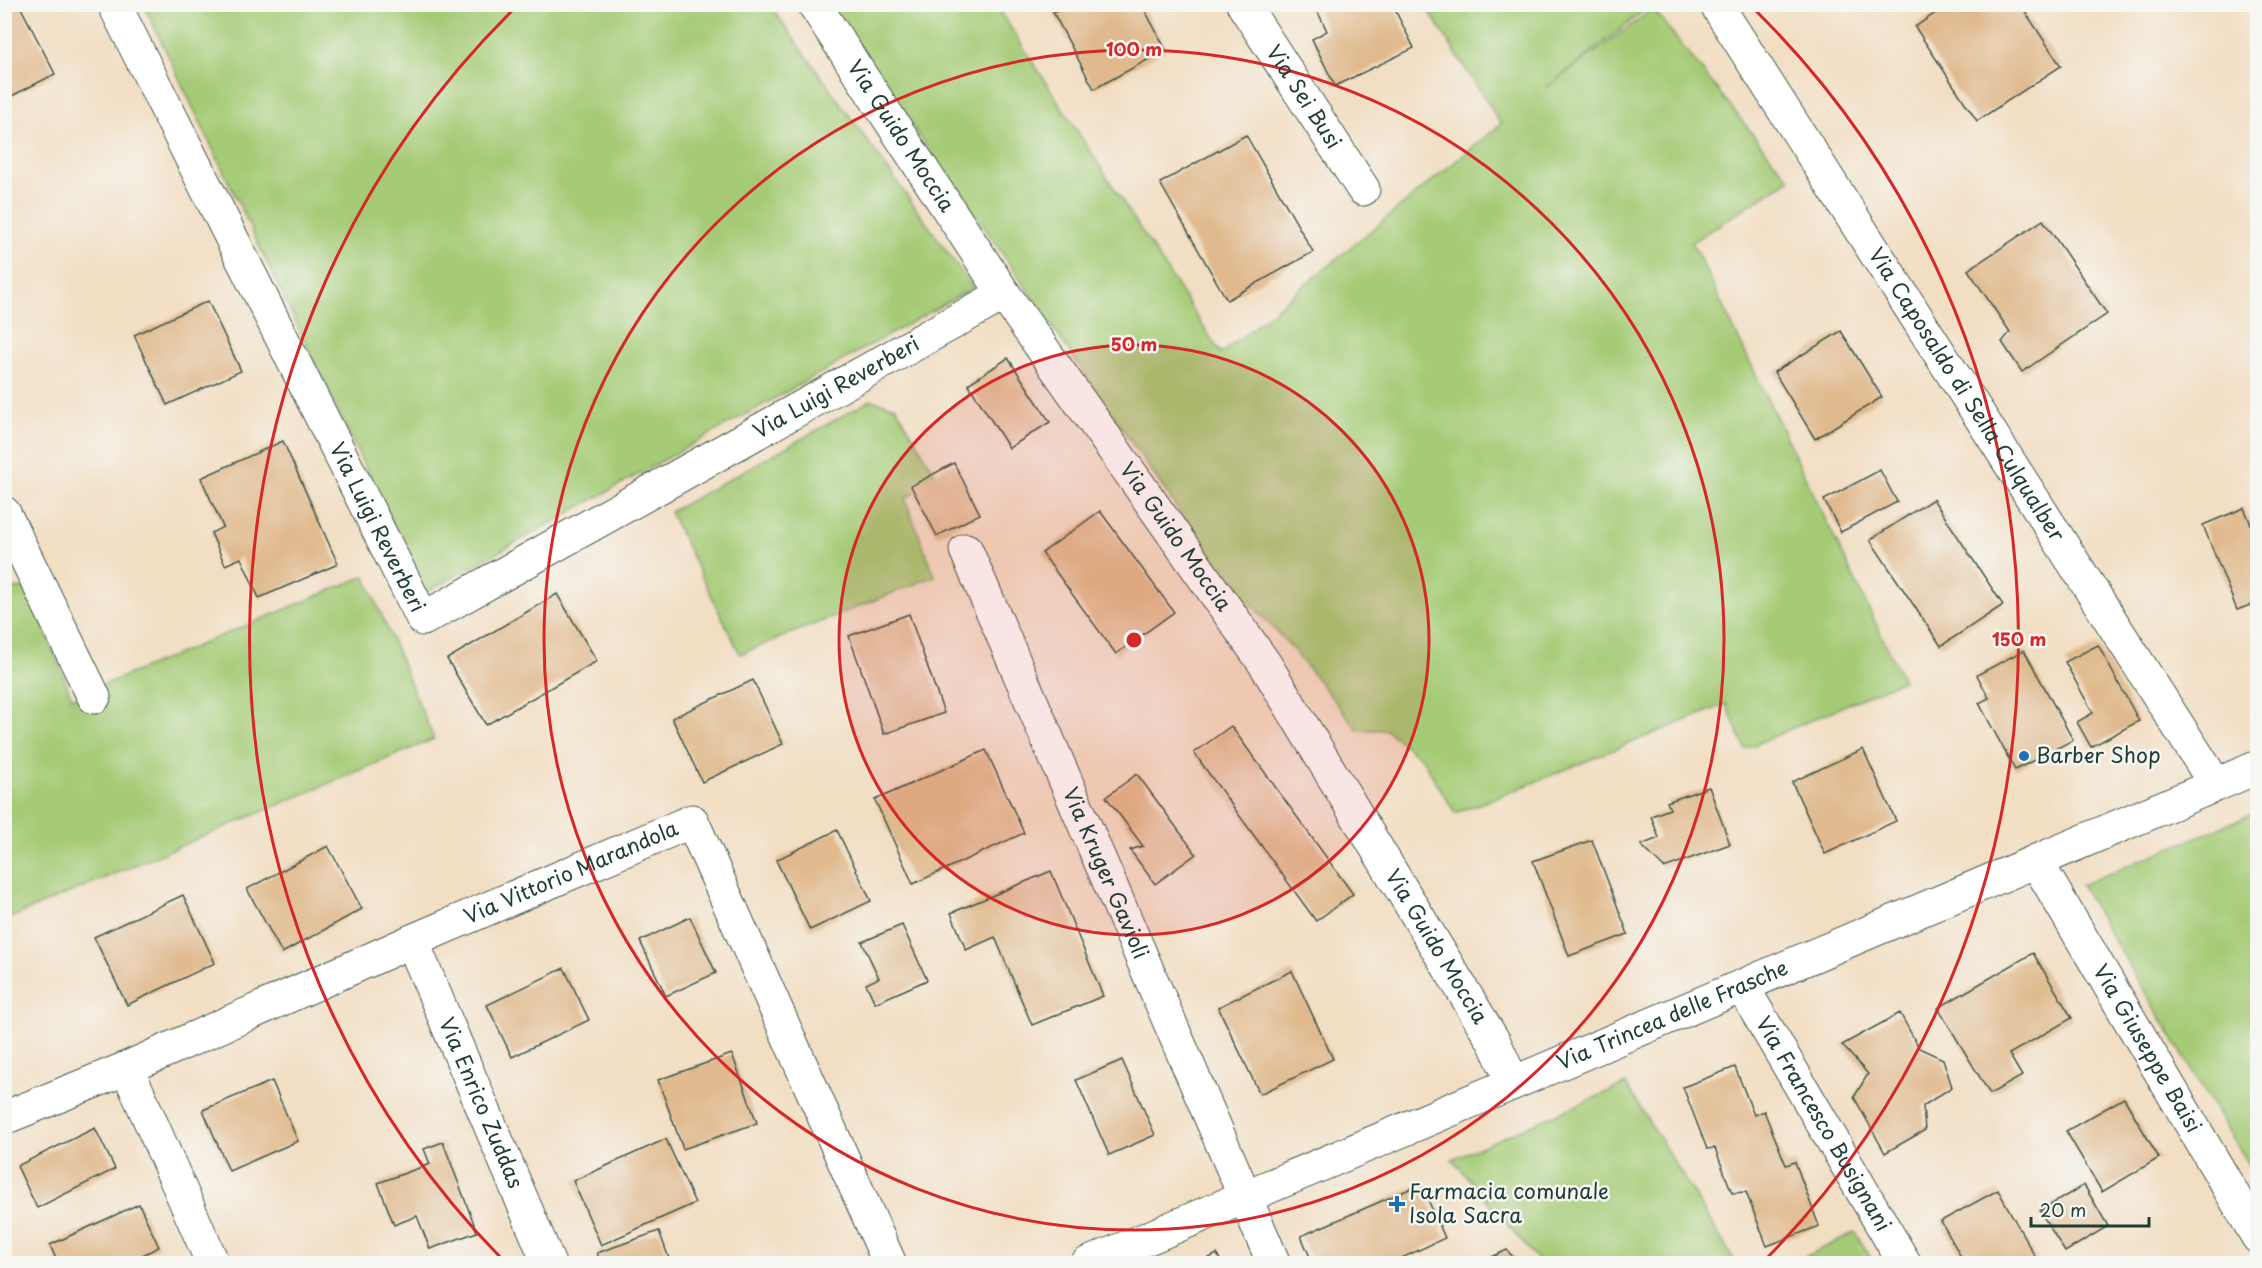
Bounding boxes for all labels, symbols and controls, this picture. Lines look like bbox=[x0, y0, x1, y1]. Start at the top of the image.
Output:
text: 100 m bbox=[1106, 35, 1162, 62]
street label: Via Sei Busi bbox=[1259, 38, 1351, 155]
street label: Via Guido Moccia bbox=[841, 53, 964, 218]
street label: Via Caposaldo di Sella Culqualber bbox=[1862, 240, 2074, 547]
street label: Via Luigi Reverberi bbox=[746, 326, 925, 446]
text: 50 m bbox=[1111, 330, 1157, 357]
street label: Via Luigi Reverberi bbox=[323, 436, 435, 617]
street label: Via Guido Moccia bbox=[1113, 455, 1241, 617]
text: 150 m bbox=[1992, 625, 2046, 652]
centre of rings bbox=[1124, 630, 1144, 650]
place label: Barber Shop bbox=[2036, 738, 2161, 770]
marker: Barber Shop bbox=[2017, 749, 2031, 763]
street label: Via Kruger Gavioli bbox=[1056, 782, 1158, 963]
street label: Via Vittorio Marandola bbox=[458, 811, 683, 931]
street label: Via Guido Moccia bbox=[1379, 862, 1497, 1029]
street label: Via Trincea delle Frasche bbox=[1551, 950, 1792, 1077]
street label: Via Giuseppe Baisi bbox=[2086, 957, 2211, 1138]
street label: Via Francesco Busignani bbox=[1749, 1009, 1900, 1237]
street label: Via Enrico Zuddas bbox=[432, 1012, 533, 1193]
place label: Farmacia comunale Isola Sacra bbox=[1409, 1174, 1609, 1230]
scale bar bbox=[2031, 1190, 2150, 1228]
text: 20 m bbox=[2040, 1196, 2086, 1223]
marker: Farmacia comunale Isola Sacra bbox=[1390, 1197, 1404, 1211]

